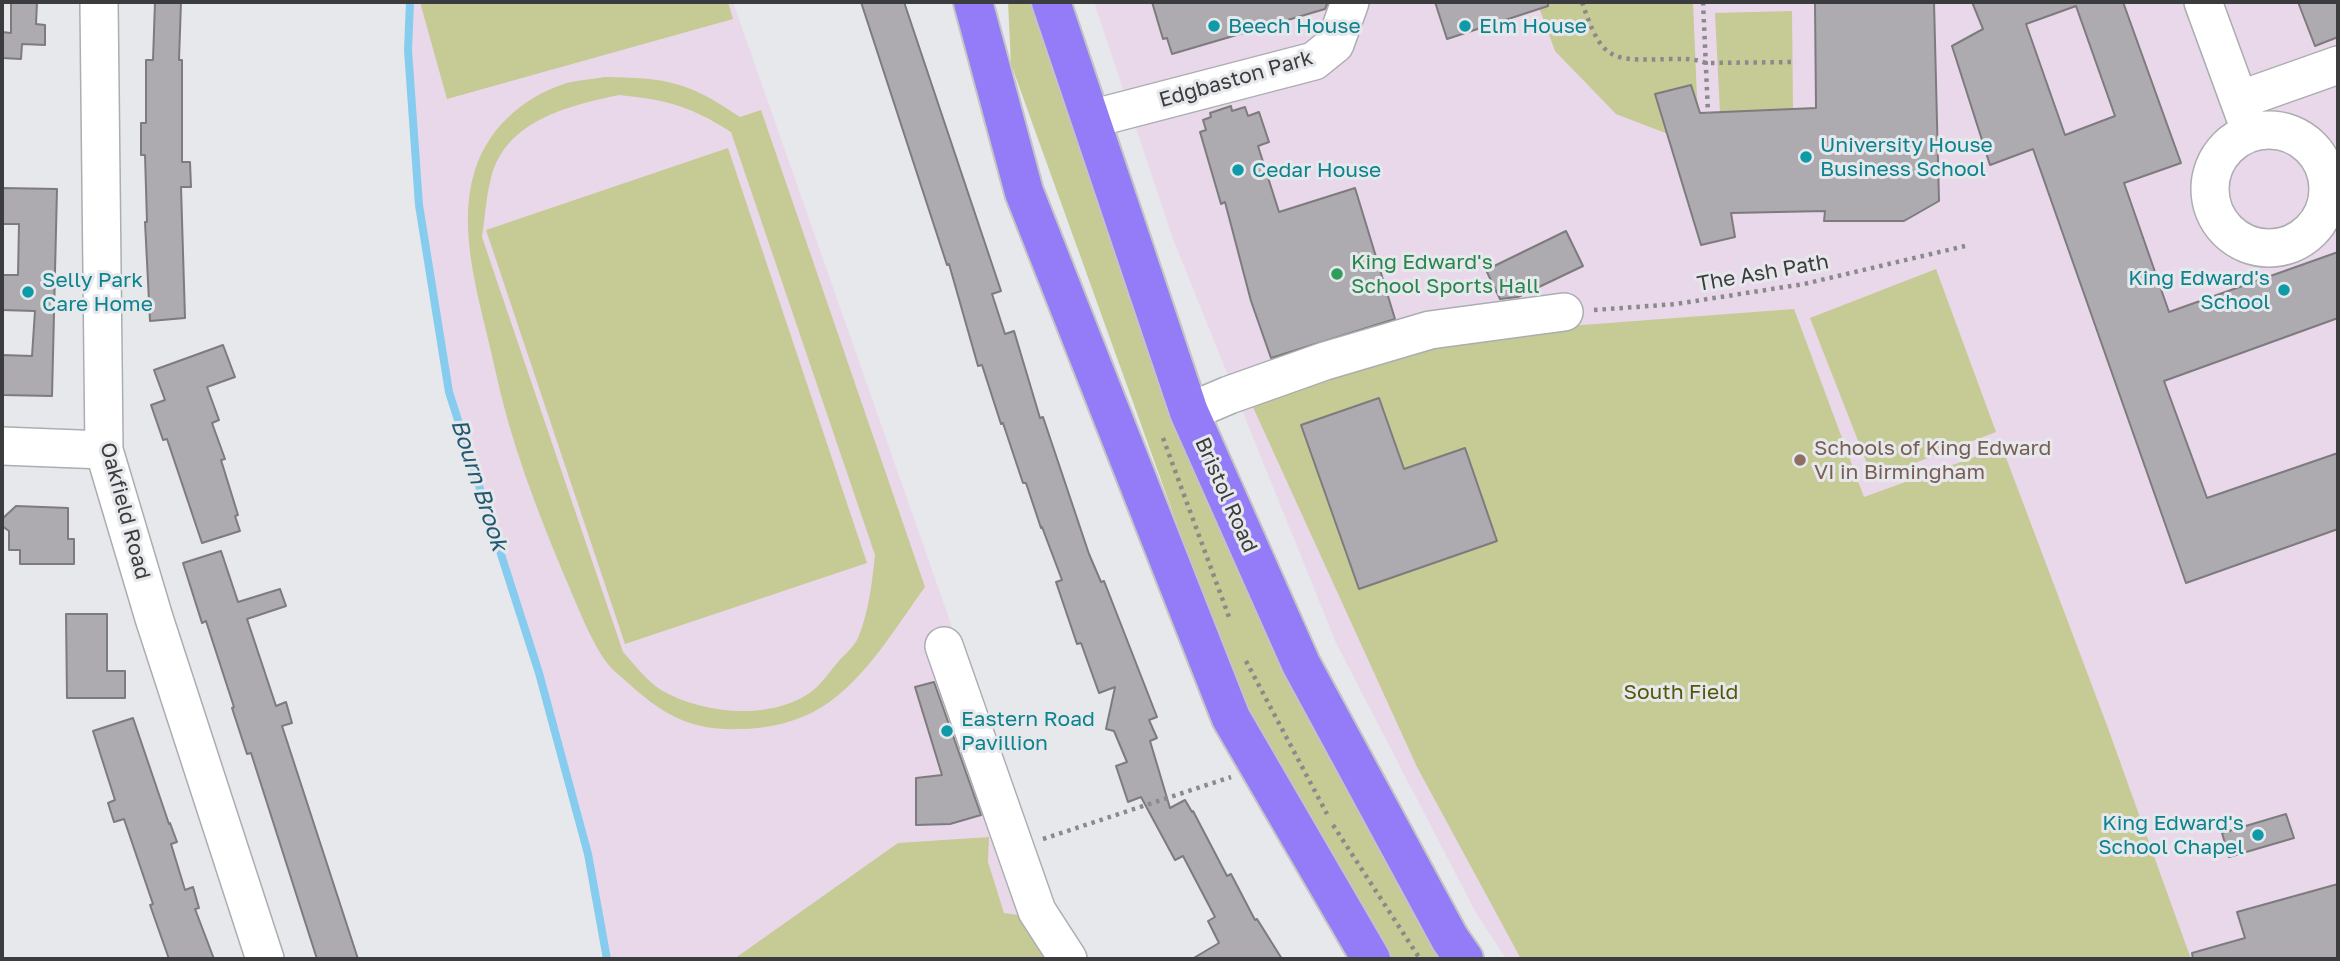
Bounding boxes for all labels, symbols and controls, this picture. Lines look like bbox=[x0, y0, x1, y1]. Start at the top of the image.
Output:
place label: Beech House bbox=[1228, 13, 1361, 39]
place label: Elm House bbox=[1479, 13, 1587, 39]
marker: Beech House bbox=[1206, 18, 1222, 34]
marker: Elm House bbox=[1457, 18, 1473, 34]
street label: Edgbaston Park bbox=[1156, 45, 1316, 113]
place label: University House Business School bbox=[1820, 132, 1993, 182]
marker: University House Business School bbox=[1798, 149, 1814, 165]
place label: Cedar House bbox=[1252, 157, 1381, 183]
marker: Cedar House bbox=[1230, 162, 1246, 178]
place label: King Edward's School Sports Hall bbox=[1351, 249, 1540, 299]
street label: The Ash Path bbox=[1695, 249, 1831, 297]
place label: King Edward's School bbox=[2128, 265, 2270, 315]
marker: King Edward's School Sports Hall bbox=[1329, 266, 1345, 282]
place label: Selly Park Care Home bbox=[42, 267, 153, 317]
marker: King Edward's School bbox=[2276, 282, 2292, 298]
marker: Selly Park Care Home bbox=[20, 284, 36, 300]
water label: Bourn Brook bbox=[445, 416, 513, 554]
street label: Bristol Road bbox=[1189, 433, 1263, 557]
place label: Schools of King Edward VI in Birmingham bbox=[1814, 435, 2051, 485]
street label: Oakfield Road bbox=[95, 440, 155, 582]
marker: Schools of King Edward VI in Birmingham bbox=[1792, 452, 1808, 468]
park label: South Field bbox=[1623, 679, 1739, 705]
place label: Eastern Road Pavillion bbox=[961, 706, 1095, 756]
marker: Eastern Road Pavillion bbox=[939, 723, 955, 739]
place label: King Edward's School Chapel bbox=[2098, 810, 2244, 860]
marker: King Edward's School Chapel bbox=[2250, 827, 2266, 843]

